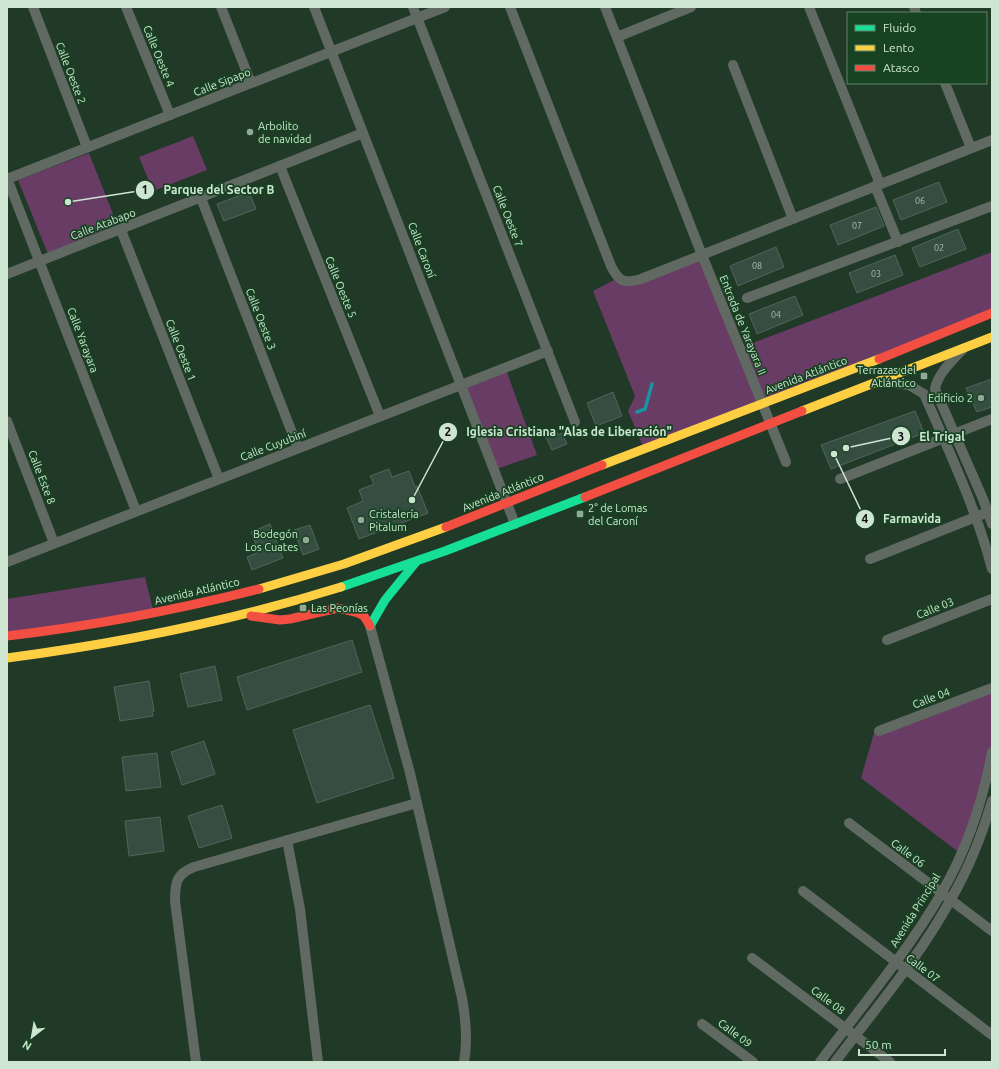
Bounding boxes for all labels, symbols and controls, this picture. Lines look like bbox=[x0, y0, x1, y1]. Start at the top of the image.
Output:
legend bbox=[847, 12, 987, 84]
text: Fluido bbox=[883, 21, 916, 34]
street label: Calle Oeste 4 bbox=[141, 24, 177, 88]
street label: Calle Oeste 2 bbox=[54, 40, 88, 106]
text: Lento bbox=[883, 41, 914, 54]
text: Atasco bbox=[883, 61, 919, 74]
street label: Calle Sipapo bbox=[192, 66, 252, 98]
place label: Arbolito de navidad bbox=[258, 120, 312, 145]
marker: Arbolito de navidad bbox=[245, 127, 255, 137]
callout: Parque del Sector B bbox=[135, 178, 282, 202]
text: 1 bbox=[142, 183, 148, 196]
text: Parque del Sector B bbox=[164, 183, 274, 196]
street label: Calle Oeste 7 bbox=[491, 183, 525, 249]
house number: 06 bbox=[915, 196, 925, 206]
street label: Calle Atabapo bbox=[69, 206, 137, 242]
street label: Calle Caroní bbox=[406, 220, 438, 280]
house number: 07 bbox=[852, 221, 862, 231]
house number: 02 bbox=[934, 243, 944, 253]
street label: Calle Oeste 5 bbox=[323, 255, 359, 319]
house number: 08 bbox=[752, 261, 762, 271]
house number: 03 bbox=[871, 269, 881, 279]
street label: Entrada de Yarayara II bbox=[717, 273, 769, 377]
street label: Calle Oeste 3 bbox=[244, 286, 278, 352]
street label: Calle Yarayara bbox=[65, 306, 101, 374]
house number: 04 bbox=[771, 310, 781, 320]
street label: Calle Oeste 1 bbox=[164, 317, 198, 383]
street label: Avenida Atlántico bbox=[763, 354, 849, 396]
place label: Terrazas del Atlántico bbox=[857, 364, 916, 389]
marker: Terrazas del Atlántico bbox=[919, 371, 929, 381]
place label: Edificio 2 bbox=[928, 392, 973, 404]
marker: Edificio 2 bbox=[976, 393, 986, 403]
callout: Iglesia Cristiana "Alas de Liberación" bbox=[438, 420, 680, 444]
callout: El Trigal bbox=[891, 424, 973, 448]
text: 2 bbox=[445, 425, 452, 438]
text: Iglesia Cristiana "Alas de Liberación" bbox=[466, 425, 672, 438]
street label: Calle Cuyubiní bbox=[238, 427, 308, 463]
text: 3 bbox=[898, 430, 904, 443]
text: El Trigal bbox=[919, 430, 965, 443]
street label: Calle Este 8 bbox=[26, 448, 58, 506]
street label: Avenida Atlántico bbox=[461, 470, 545, 514]
place label: 2° de Lomas del Caroní bbox=[588, 502, 647, 527]
callout: Farmavida bbox=[855, 507, 949, 531]
place label: Cristalería Pitalum bbox=[369, 508, 419, 533]
marker: 2° de Lomas del Caroní bbox=[575, 509, 585, 519]
text: 4 bbox=[862, 512, 869, 525]
text: Farmavida bbox=[883, 512, 941, 525]
marker: Cristalería Pitalum bbox=[356, 515, 366, 525]
place label: Bodegón Los Cuates bbox=[245, 528, 298, 553]
marker: Bodegón Los Cuates bbox=[301, 535, 311, 545]
street label: Avenida Atlántico bbox=[153, 575, 241, 607]
street label: Calle 03 bbox=[915, 595, 955, 621]
place label: Las Peonías bbox=[311, 602, 368, 614]
marker: Las Peonías bbox=[298, 603, 308, 613]
street label: Calle 04 bbox=[911, 685, 951, 711]
street label: Calle 06 bbox=[889, 836, 927, 870]
street label: Avenida Principal bbox=[888, 871, 943, 949]
street label: Calle 07 bbox=[904, 951, 942, 985]
street label: Calle 08 bbox=[809, 983, 847, 1017]
street label: Calle 09 bbox=[716, 1016, 754, 1050]
north arrow bbox=[12, 1017, 52, 1057]
scale bar bbox=[859, 1031, 945, 1057]
text: N bbox=[20, 1038, 33, 1053]
text: 50 m bbox=[865, 1038, 892, 1051]

